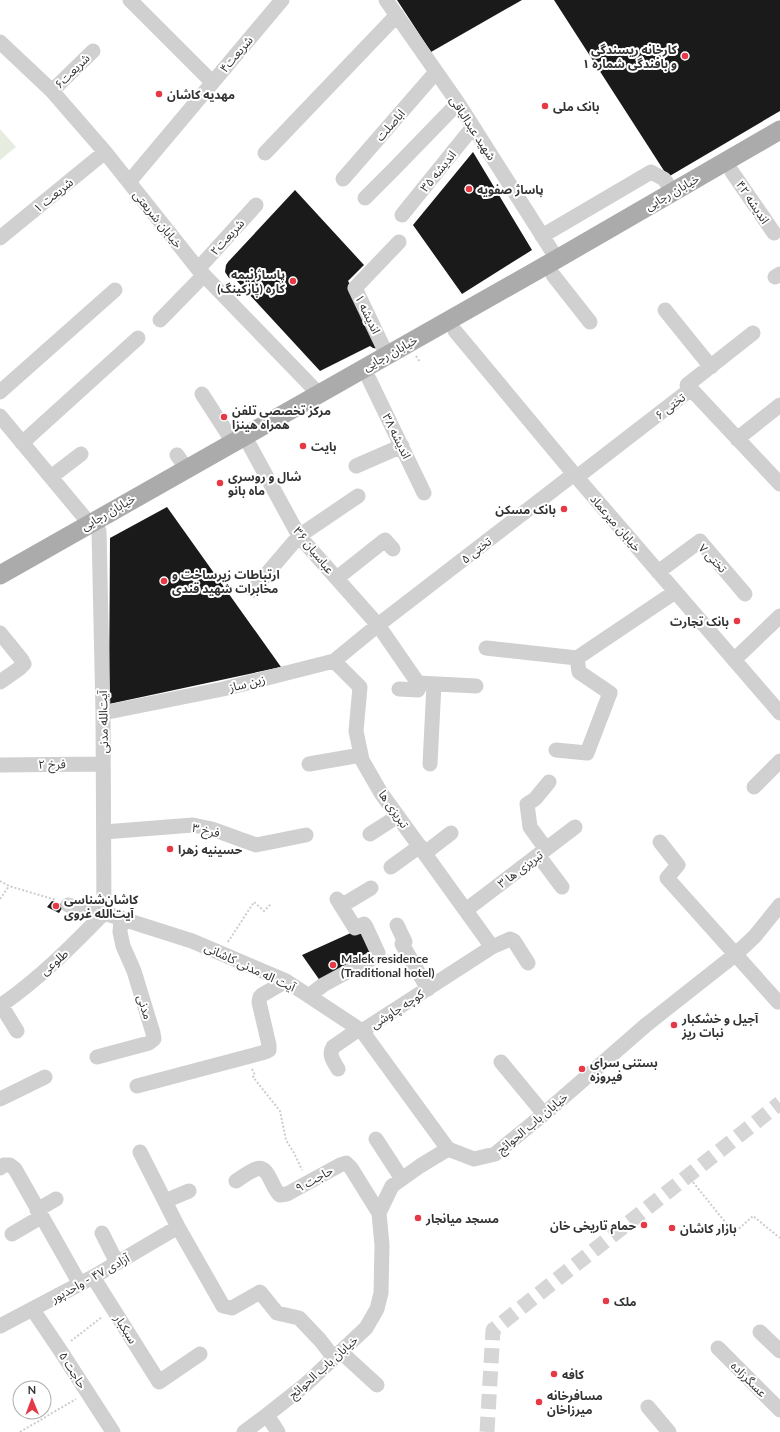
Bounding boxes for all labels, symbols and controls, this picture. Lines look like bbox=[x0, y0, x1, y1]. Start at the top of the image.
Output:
street label: شریعت۴ bbox=[216, 32, 256, 76]
place label: کارخانه ریسندگی و بافندگی شماره ۱ bbox=[582, 42, 678, 71]
street label: شریعت۶ bbox=[51, 50, 93, 92]
marker: کارخانه ریسندگی و بافندگی شماره ۱ bbox=[680, 51, 690, 61]
place label: مهدیه کاشان bbox=[167, 87, 235, 102]
marker: مهدیه کاشان bbox=[154, 89, 164, 99]
street label: شهید عبدالباقی bbox=[447, 93, 499, 163]
place label: بانک ملی bbox=[553, 99, 600, 114]
marker: بانک ملی bbox=[540, 101, 550, 111]
street label: اباصلت bbox=[372, 106, 408, 144]
street label: اندیشه ۳۵ bbox=[417, 147, 459, 195]
street label: خیابان رجایی bbox=[642, 171, 702, 214]
street label: شریعت ۱ bbox=[30, 174, 76, 216]
street label: اندیشه ۴۲ bbox=[733, 178, 773, 227]
place label: پاساژ صفویه bbox=[477, 182, 543, 198]
marker: پاساژ صفویه bbox=[464, 184, 474, 194]
street label: خیابان شریعتی bbox=[130, 187, 186, 251]
street label: شریعت۲ bbox=[207, 216, 247, 258]
place label: پاساژ نیمه کاره (پارکینگ) bbox=[217, 267, 286, 297]
marker: پاساژ نیمه کاره (پارکینگ) bbox=[288, 276, 298, 286]
street label: اندیشه ۱ bbox=[352, 292, 384, 336]
street label: خیابان رجایی bbox=[360, 332, 420, 374]
street label: تختی ۶ bbox=[652, 389, 689, 423]
place label: مرکز تخصصی تلفن همراه هینزا bbox=[232, 403, 331, 432]
street label: اندیشه ۳۸ bbox=[379, 411, 415, 461]
marker: مرکز تخصصی تلفن همراه هینزا bbox=[219, 412, 229, 422]
place label: بایت bbox=[311, 439, 337, 454]
marker: بایت bbox=[298, 441, 308, 451]
place label: شال و روسری ماه بانو bbox=[228, 469, 301, 498]
marker: شال و روسری ماه بانو bbox=[215, 478, 225, 488]
street label: خیابان رجایی bbox=[78, 491, 138, 534]
street label: خیابان میرعماد bbox=[587, 491, 645, 555]
place label: بانک مسکن bbox=[495, 502, 556, 517]
marker: بانک مسکن bbox=[559, 504, 569, 514]
street label: عباسیان ۳۶ bbox=[290, 524, 337, 577]
street label: تختی ۵ bbox=[458, 533, 495, 567]
street label: تختی ۷ bbox=[696, 540, 731, 576]
place label: ارتباطات زیرساخت و مخابرات شهید قندی bbox=[172, 567, 280, 596]
marker: ارتباطات زیرساخت و مخابرات شهید قندی bbox=[159, 576, 169, 586]
place label: بانک تجارت bbox=[670, 614, 729, 629]
marker: بانک تجارت bbox=[732, 616, 742, 626]
street label: زین ساز bbox=[226, 671, 267, 695]
street label: آیت‌الله مدنی bbox=[95, 690, 111, 754]
street label: فرخ ۲ bbox=[38, 756, 66, 774]
street label: تبریزی ها bbox=[375, 787, 413, 831]
street label: فرخ ۳ bbox=[190, 820, 221, 842]
place label: حسینیه زهرا bbox=[178, 842, 243, 857]
marker: حسینیه زهرا bbox=[165, 844, 175, 854]
street label: تبریزی ها ۳ bbox=[494, 847, 546, 891]
place label: کاشان‌شناسی آیت‌الله غروی bbox=[64, 892, 139, 921]
marker: کاشان‌شناسی آیت‌الله غروی bbox=[51, 901, 61, 911]
street label: آیت اله مدنی کاشانی bbox=[202, 939, 298, 995]
street label: طلوعی bbox=[37, 946, 71, 978]
place label: Malek residence (Traditional hotel) bbox=[341, 951, 435, 980]
marker: Malek residence (Traditional hotel) bbox=[328, 960, 338, 970]
street label: کوچه چاوشی bbox=[367, 986, 428, 1033]
street label: مدنی bbox=[134, 993, 156, 1021]
place label: آجیل و خشکبار نبات ریز bbox=[681, 1011, 759, 1040]
marker: آجیل و خشکبار نبات ریز bbox=[669, 1020, 679, 1030]
place label: بستنی سرای فیروزه bbox=[590, 1055, 658, 1084]
marker: بستنی سرای فیروزه bbox=[577, 1064, 587, 1074]
street label: خیابان باب الحوائج bbox=[494, 1089, 572, 1159]
street label: حاجت ۹ bbox=[293, 1163, 335, 1195]
place label: مسجد میانجار bbox=[425, 1211, 499, 1226]
marker: مسجد میانجار bbox=[413, 1213, 423, 1223]
place label: حمام تاریخی خان bbox=[550, 1218, 636, 1235]
marker: حمام تاریخی خان bbox=[639, 1220, 649, 1230]
place label: بازار کاشان bbox=[680, 1221, 737, 1236]
marker: بازار کاشان bbox=[667, 1223, 677, 1233]
street label: آزادی ۴۷ - واحدپور bbox=[47, 1250, 133, 1307]
place label: ملک bbox=[614, 1294, 637, 1309]
marker: ملک bbox=[601, 1296, 611, 1306]
street label: سبکبار bbox=[111, 1311, 141, 1346]
street label: خیابان باب الحوائج bbox=[285, 1332, 362, 1403]
street label: حاجت ۵ bbox=[56, 1349, 90, 1391]
street label: عسگرزاده bbox=[728, 1358, 770, 1400]
place label: کافه bbox=[562, 1367, 585, 1382]
marker: کافه bbox=[549, 1369, 559, 1379]
north arrow bbox=[12, 1380, 52, 1420]
text: N bbox=[27, 1383, 36, 1396]
place label: مسافرخانه میرزاخان bbox=[547, 1388, 603, 1417]
marker: مسافرخانه میرزاخان bbox=[534, 1397, 544, 1407]

